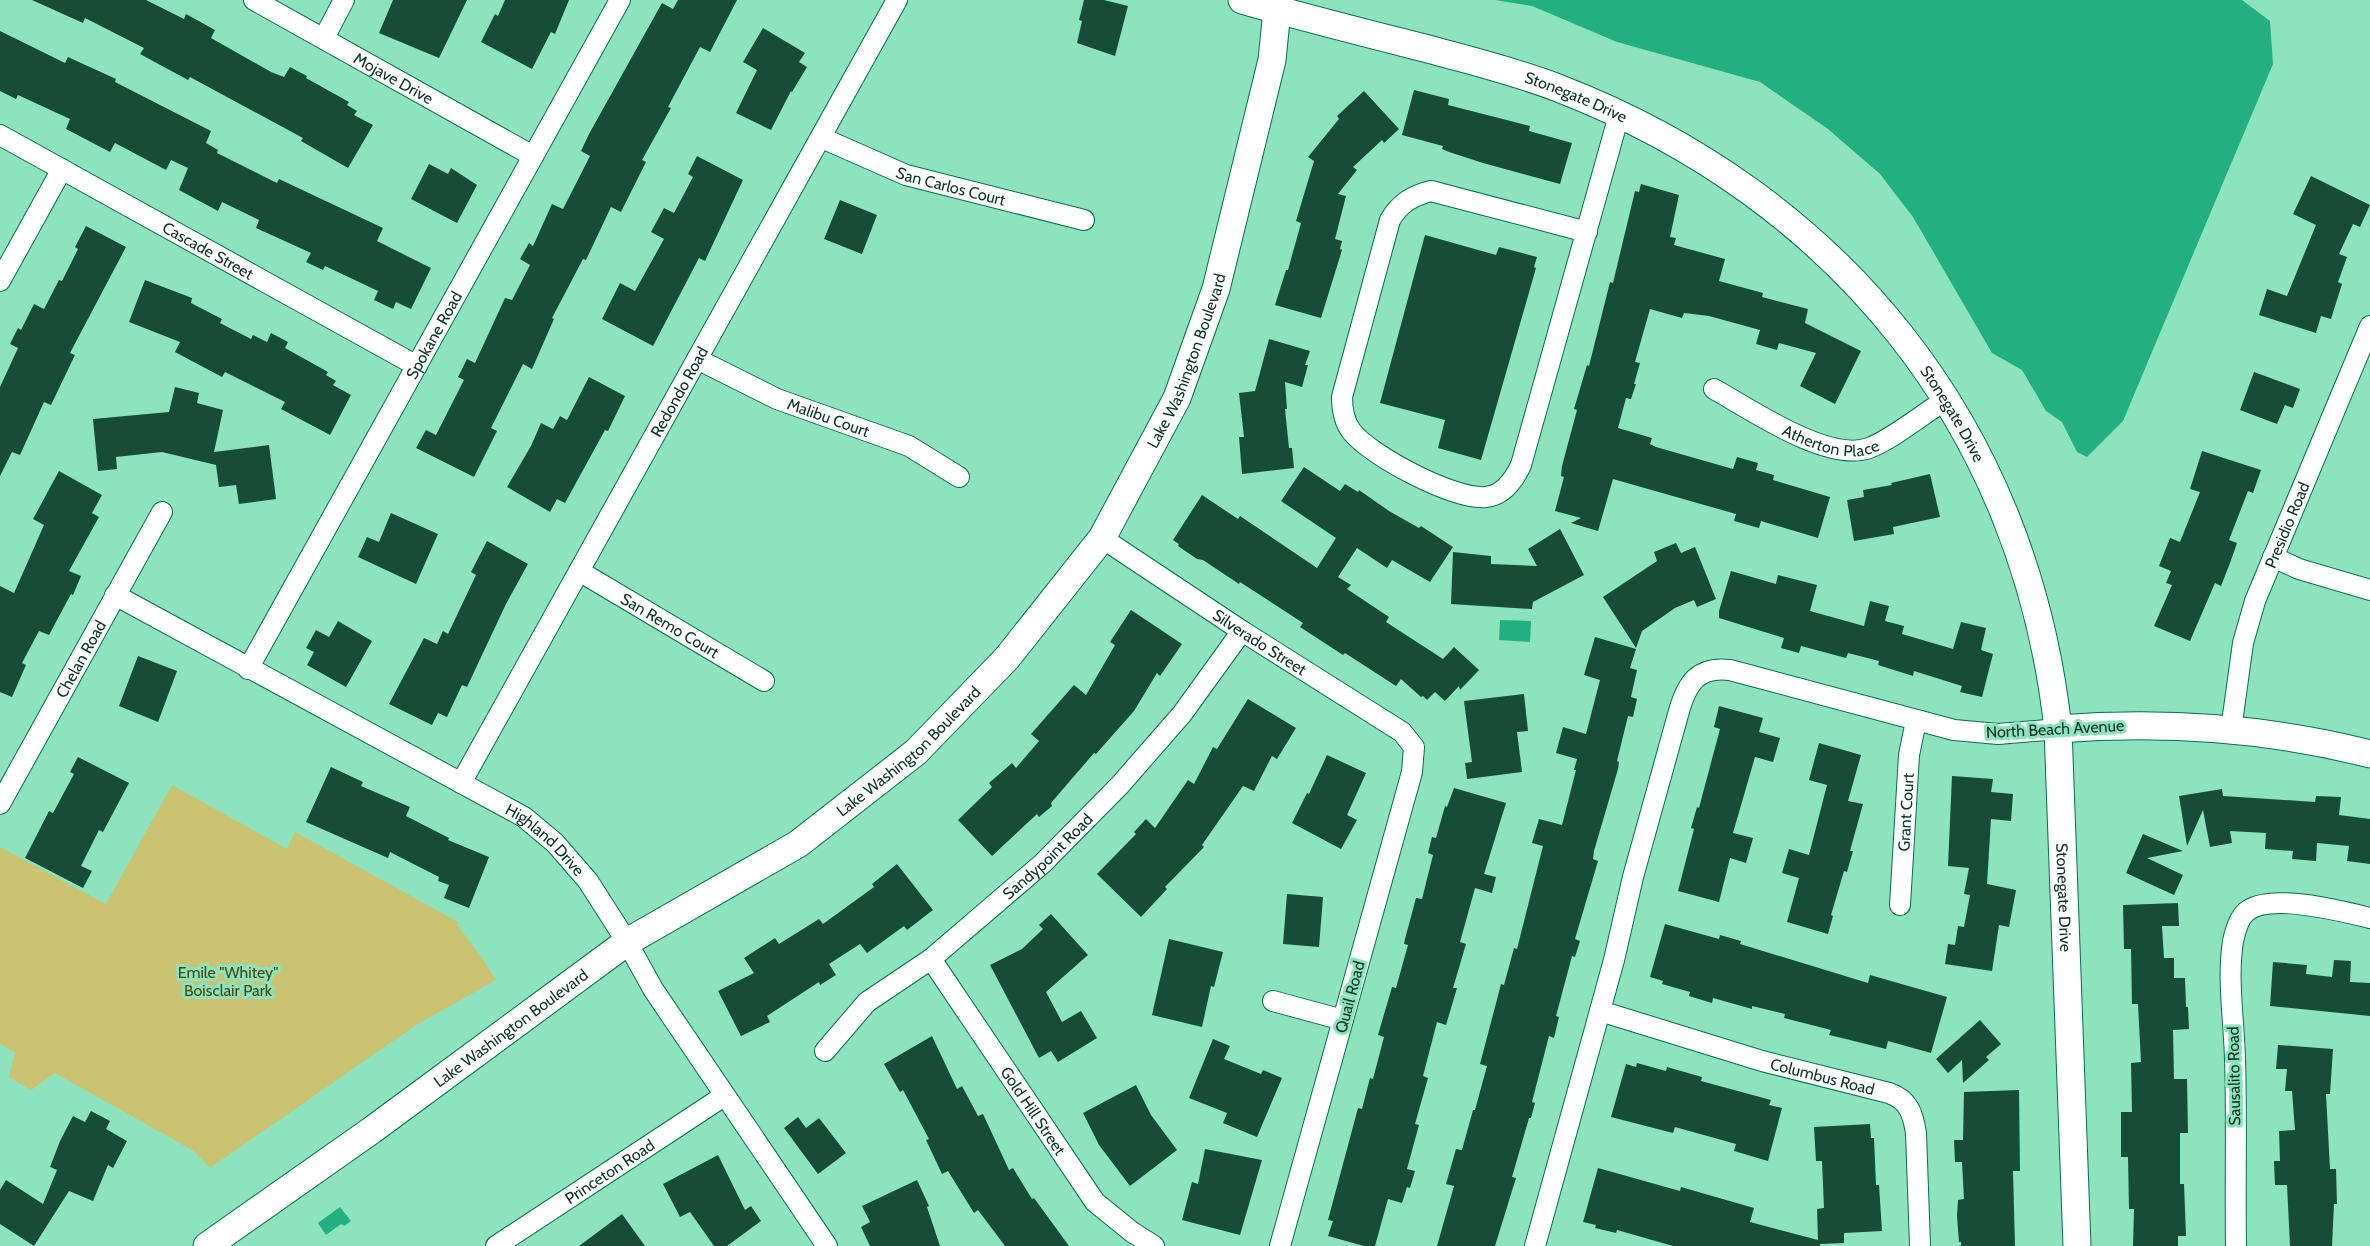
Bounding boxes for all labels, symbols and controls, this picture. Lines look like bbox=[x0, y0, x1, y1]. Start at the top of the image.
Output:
street label: Mojave Drive bbox=[351, 48, 437, 108]
street label: Stonegate Drive bbox=[1522, 67, 1630, 126]
street label: San Carlos Court bbox=[893, 162, 1008, 209]
street label: Cascade Street bbox=[159, 218, 257, 283]
street label: Lake Washington Boulevard bbox=[1143, 272, 1229, 451]
street label: Spokane Road bbox=[402, 288, 466, 382]
street label: Redondo Road bbox=[646, 343, 712, 440]
street label: Stonegate Drive bbox=[1917, 362, 1989, 465]
street label: Malibu Court bbox=[785, 394, 873, 441]
street label: Atherton Place bbox=[1780, 420, 1882, 460]
street label: Presidio Road bbox=[2260, 479, 2313, 571]
street label: San Remo Court bbox=[618, 589, 723, 662]
street label: Silverado Street bbox=[1209, 605, 1311, 679]
street label: Chelan Road bbox=[51, 617, 110, 701]
street label: Lake Washington Boulevard bbox=[832, 682, 984, 820]
street label: North Beach Avenue bbox=[1985, 716, 2125, 742]
street label: Grant Court bbox=[1894, 772, 1917, 852]
street label: Highland Drive bbox=[502, 799, 589, 880]
street label: Sandypoint Road bbox=[998, 809, 1096, 903]
street label: Stonegate Drive bbox=[2053, 843, 2076, 952]
street label: Quail Road bbox=[1331, 959, 1369, 1035]
park label: Emile "Whitey" Boisclair Park bbox=[178, 963, 278, 1000]
street label: Lake Washington Boulevard bbox=[430, 965, 591, 1091]
street label: Sausalito Road bbox=[2224, 1026, 2244, 1126]
street label: Columbus Road bbox=[1768, 1054, 1877, 1099]
street label: Gold Hill Street bbox=[997, 1063, 1070, 1159]
street label: Princeton Road bbox=[561, 1135, 658, 1208]

